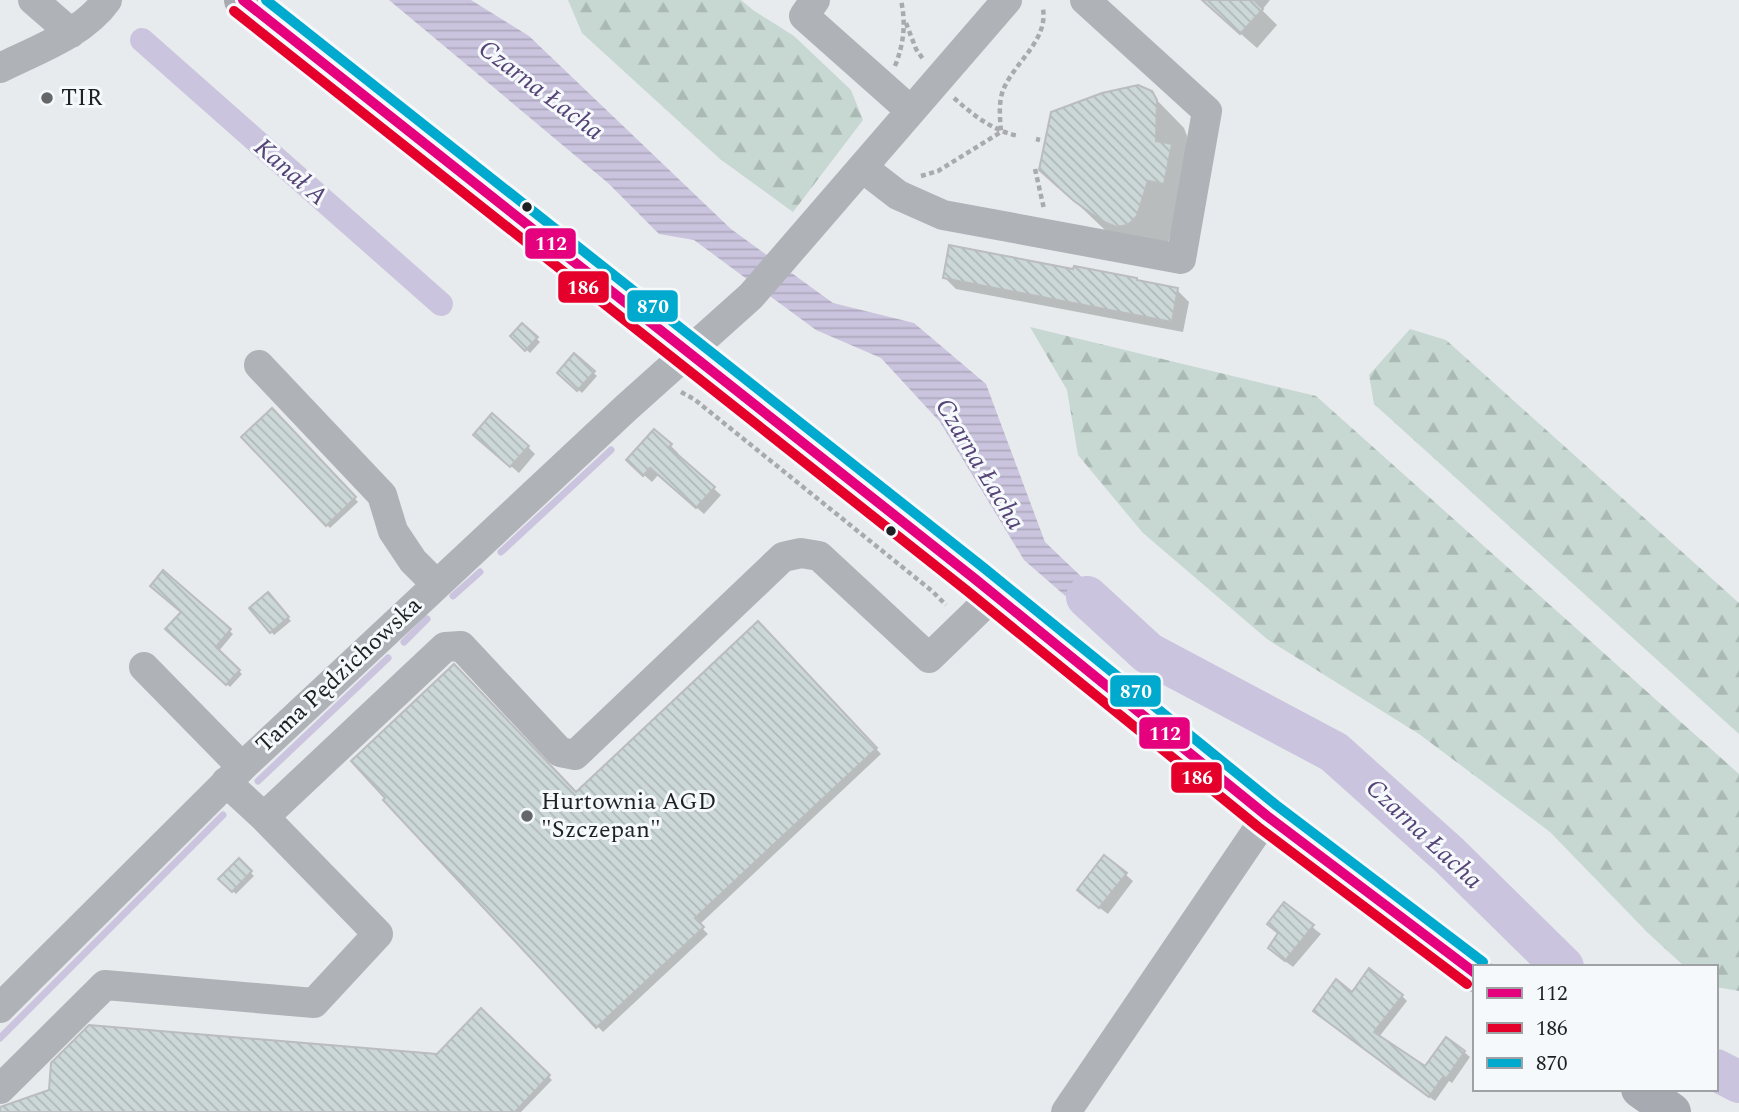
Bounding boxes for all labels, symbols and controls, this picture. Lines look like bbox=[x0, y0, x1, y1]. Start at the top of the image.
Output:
water label: Czarna Łacha bbox=[470, 29, 612, 151]
place label: TIR bbox=[61, 80, 103, 116]
marker: TIR bbox=[39, 90, 55, 106]
water label: Kanał A bbox=[245, 128, 337, 216]
unlabelled marker bbox=[520, 200, 534, 214]
line badge: 112 bbox=[524, 227, 577, 260]
text: 112 bbox=[535, 230, 567, 259]
line badge: 186 bbox=[557, 270, 610, 304]
text: 186 bbox=[567, 274, 599, 303]
line badge: 870 bbox=[626, 289, 679, 323]
text: 870 bbox=[637, 293, 669, 322]
water label: Czarna Łacha bbox=[925, 390, 1035, 538]
unlabelled marker bbox=[884, 524, 898, 538]
street label: Tama Pędzichowska bbox=[248, 588, 430, 762]
line badge: 870 bbox=[1109, 674, 1162, 708]
text: 870 bbox=[1120, 678, 1152, 707]
line badge: 112 bbox=[1138, 716, 1191, 750]
text: 112 bbox=[1149, 720, 1181, 749]
line badge: 186 bbox=[1170, 761, 1223, 794]
text: 186 bbox=[1181, 764, 1213, 793]
water label: Czarna Łacha bbox=[1356, 769, 1492, 899]
place label: Hurtownia AGD "Szczepan" bbox=[541, 784, 716, 848]
marker: Hurtownia AGD "Szczepan" bbox=[519, 808, 535, 824]
legend bbox=[1473, 965, 1718, 1091]
text: 112 bbox=[1536, 978, 1568, 1010]
text: 186 bbox=[1536, 1013, 1568, 1045]
text: 870 bbox=[1536, 1048, 1568, 1080]

